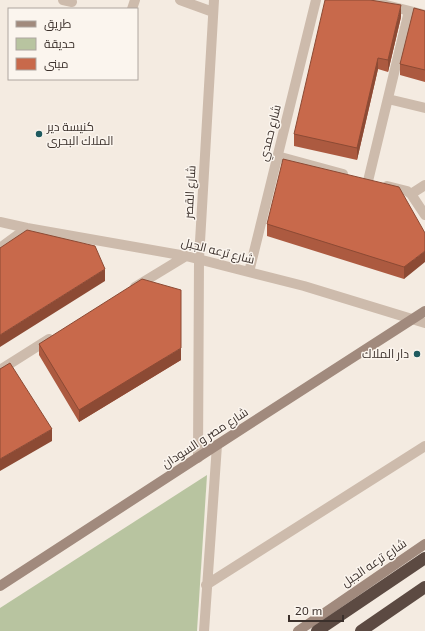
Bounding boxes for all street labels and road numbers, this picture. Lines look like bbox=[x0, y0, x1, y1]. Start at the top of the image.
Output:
street label: شارع حمدي bbox=[255, 103, 287, 163]
street label: شارع القصر bbox=[181, 165, 199, 220]
street label: شارع ترعه الجبل bbox=[180, 234, 256, 268]
street label: شارع مصر و السودان bbox=[159, 404, 251, 472]
street label: شارع ترعه الجبل bbox=[338, 535, 410, 591]

